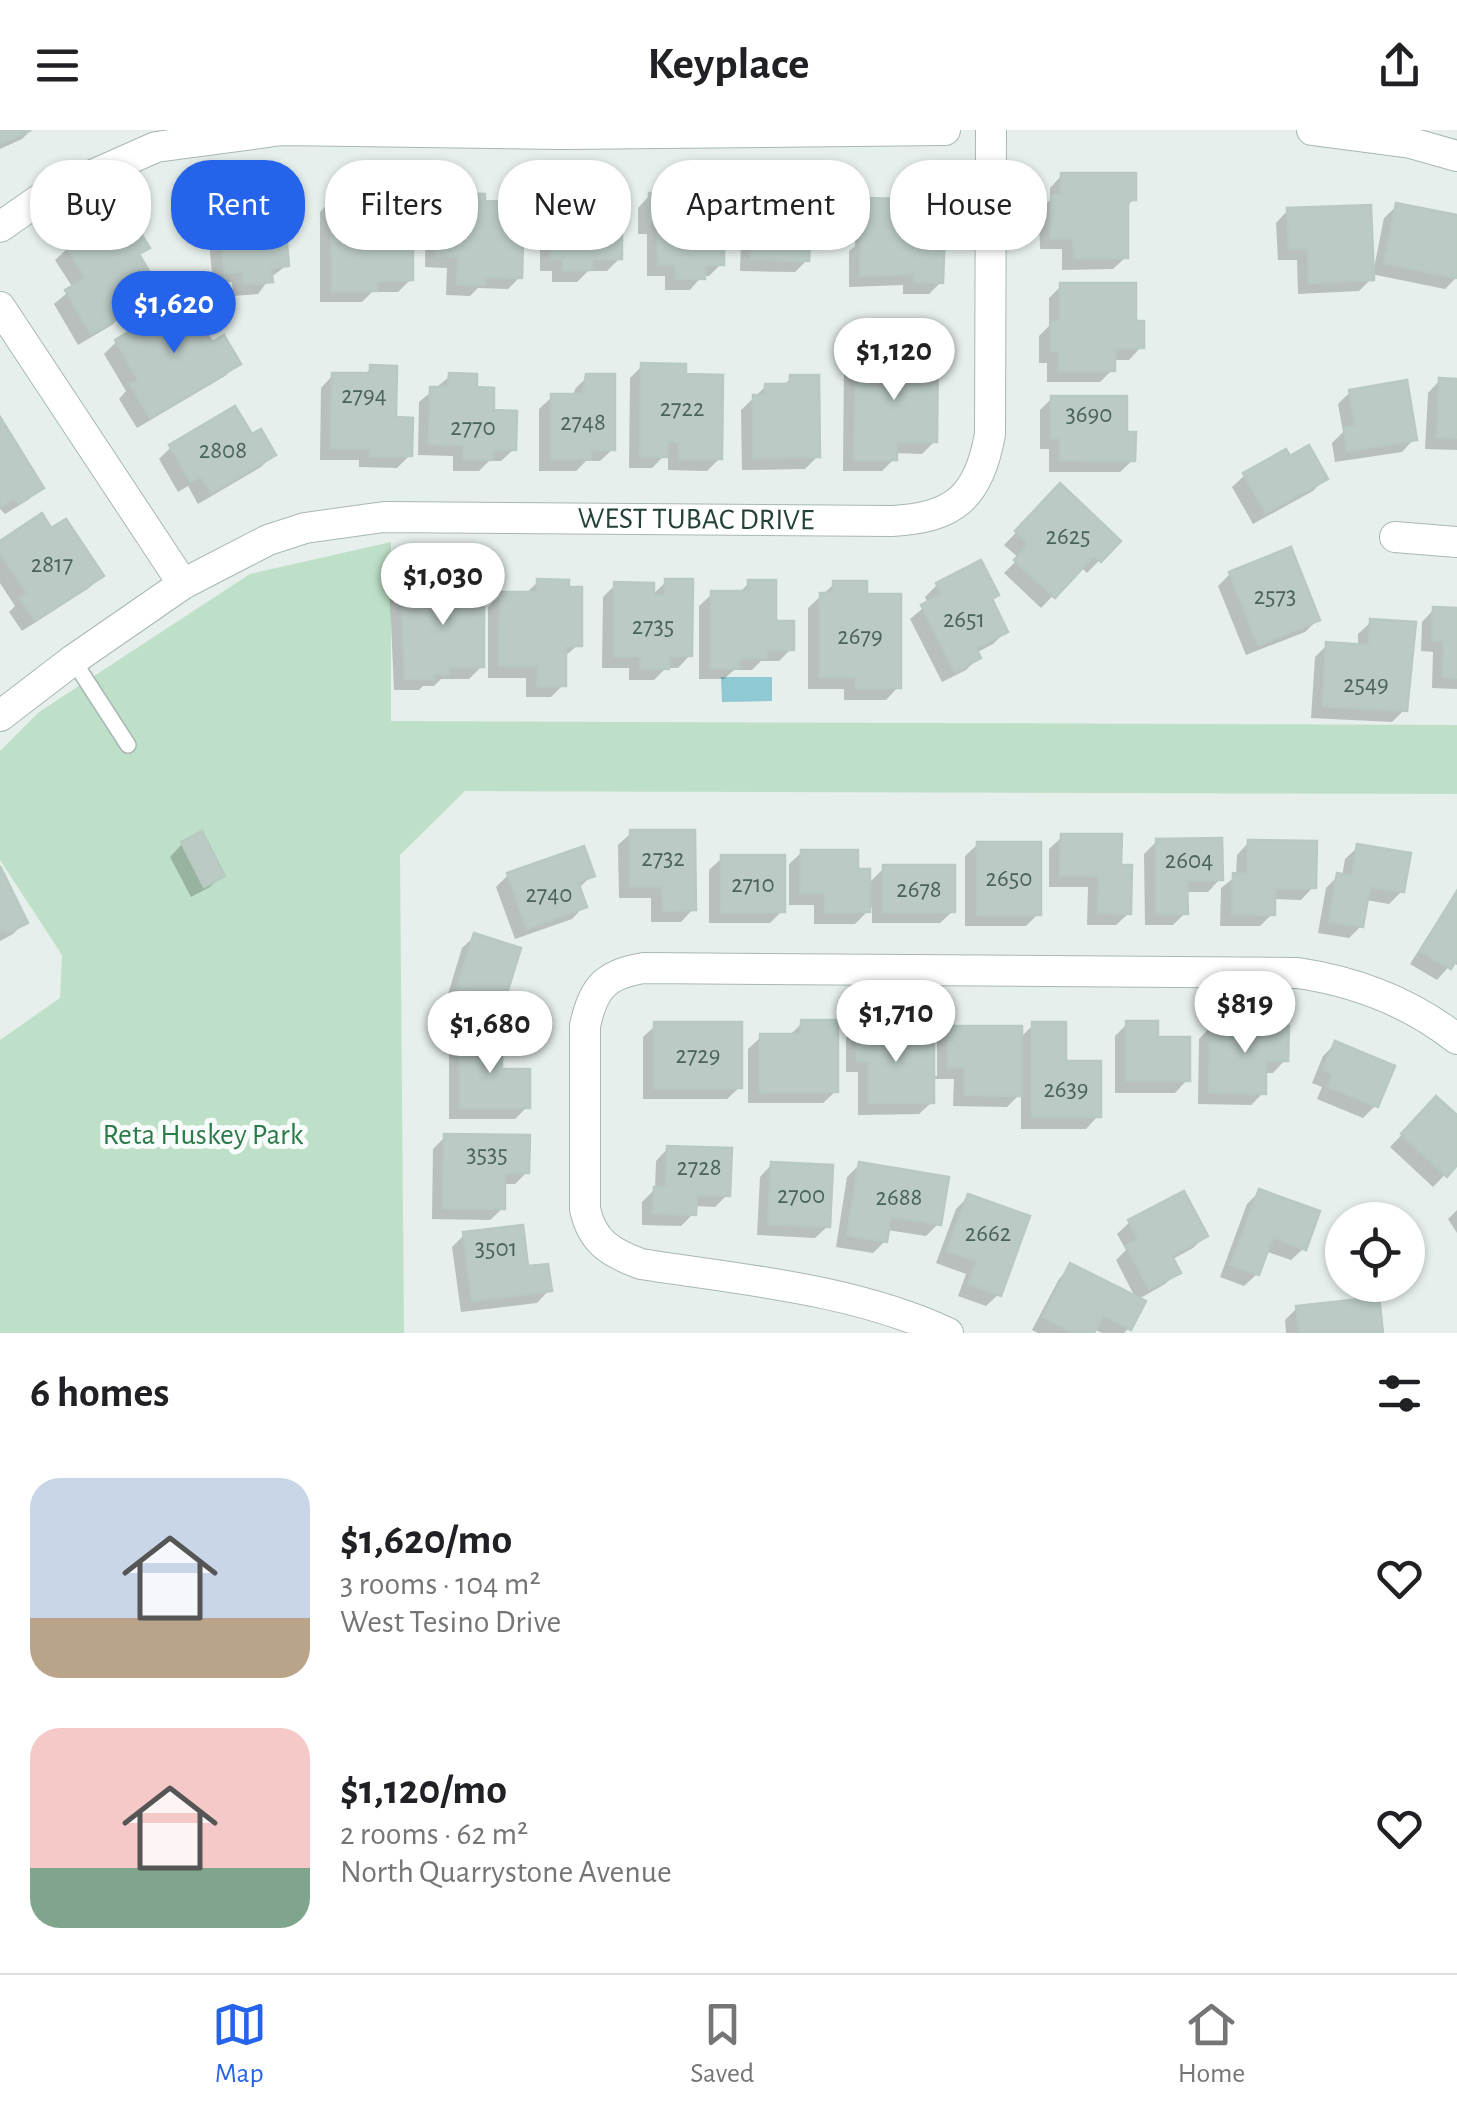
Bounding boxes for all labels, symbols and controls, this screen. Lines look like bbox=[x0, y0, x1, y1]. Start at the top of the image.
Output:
icon: menu bbox=[30, 38, 85, 93]
icon: share bbox=[1372, 38, 1427, 93]
text: Keyplace bbox=[647, 42, 810, 87]
chip: Buy bbox=[30, 160, 151, 250]
chip: Rent bbox=[171, 160, 305, 250]
chip: Filters bbox=[325, 160, 478, 250]
chip: New bbox=[498, 160, 631, 250]
chip: Apartment bbox=[651, 160, 870, 250]
chip: House bbox=[890, 160, 1047, 250]
pin: $1,620 bbox=[93, 271, 255, 356]
text: $1,620 bbox=[134, 287, 214, 319]
pin: $1,120 bbox=[813, 318, 975, 403]
text: $1,120 bbox=[856, 334, 932, 366]
house number: 2794 bbox=[341, 383, 387, 408]
house number: 2722 bbox=[660, 396, 704, 421]
house number: 3690 bbox=[1065, 402, 1113, 427]
house number: 2748 bbox=[560, 410, 606, 435]
house number: 2770 bbox=[450, 415, 496, 440]
house number: 2808 bbox=[199, 438, 247, 463]
street label: WEST TUBAC DRIVE bbox=[577, 504, 814, 535]
house number: 2625 bbox=[1046, 524, 1090, 549]
pin: $1,030 bbox=[362, 543, 524, 628]
house number: 2817 bbox=[31, 552, 73, 577]
text: $1,030 bbox=[403, 559, 483, 591]
house number: 2573 bbox=[1254, 584, 1296, 609]
house number: 2651 bbox=[943, 607, 985, 632]
house number: 2735 bbox=[632, 614, 674, 639]
house number: 2679 bbox=[837, 624, 883, 649]
house number: 2549 bbox=[1343, 672, 1389, 697]
house number: 2732 bbox=[641, 846, 685, 871]
house number: 2604 bbox=[1165, 848, 1213, 873]
house number: 2650 bbox=[986, 866, 1032, 891]
house number: 2710 bbox=[731, 872, 775, 897]
house number: 2678 bbox=[896, 877, 942, 902]
house number: 2740 bbox=[525, 882, 573, 907]
pin: $819 bbox=[1186, 971, 1304, 1056]
pin: $1,710 bbox=[815, 980, 977, 1065]
text: $819 bbox=[1216, 987, 1274, 1019]
pin: $1,680 bbox=[409, 991, 571, 1076]
text: $1,710 bbox=[858, 996, 934, 1028]
text: $1,680 bbox=[449, 1007, 531, 1039]
house number: 2729 bbox=[676, 1043, 720, 1068]
house number: 2639 bbox=[1043, 1077, 1089, 1102]
park label: Reta Huskey Park bbox=[103, 1120, 304, 1150]
house number: 3535 bbox=[466, 1142, 508, 1167]
house number: 2728 bbox=[676, 1155, 722, 1180]
house number: 2700 bbox=[777, 1183, 825, 1208]
house number: 2688 bbox=[876, 1185, 922, 1210]
map controls bbox=[1325, 1202, 1425, 1302]
button: locate bbox=[1325, 1202, 1425, 1302]
house number: 2662 bbox=[965, 1221, 1011, 1246]
house number: 3501 bbox=[475, 1236, 517, 1261]
icon: filters bbox=[1372, 1366, 1427, 1421]
text: 6 homes bbox=[30, 1372, 169, 1414]
icon: home bbox=[110, 1518, 230, 1638]
text: $1,620/mo bbox=[340, 1519, 512, 1561]
icon: heart bbox=[1372, 1551, 1427, 1606]
text: 3 rooms · 104 m² bbox=[340, 1568, 541, 1600]
text: West Tesino Drive bbox=[340, 1606, 561, 1638]
icon: home bbox=[110, 1768, 230, 1888]
text: $1,120/mo bbox=[340, 1769, 507, 1811]
icon: heart bbox=[1372, 1801, 1427, 1856]
text: 2 rooms · 62 m² bbox=[340, 1818, 528, 1850]
text: North Quarrystone Avenue bbox=[340, 1856, 672, 1888]
tab: Map bbox=[212, 1997, 267, 2091]
tab: Saved bbox=[690, 1997, 754, 2091]
tab: Home bbox=[1178, 1997, 1245, 2091]

